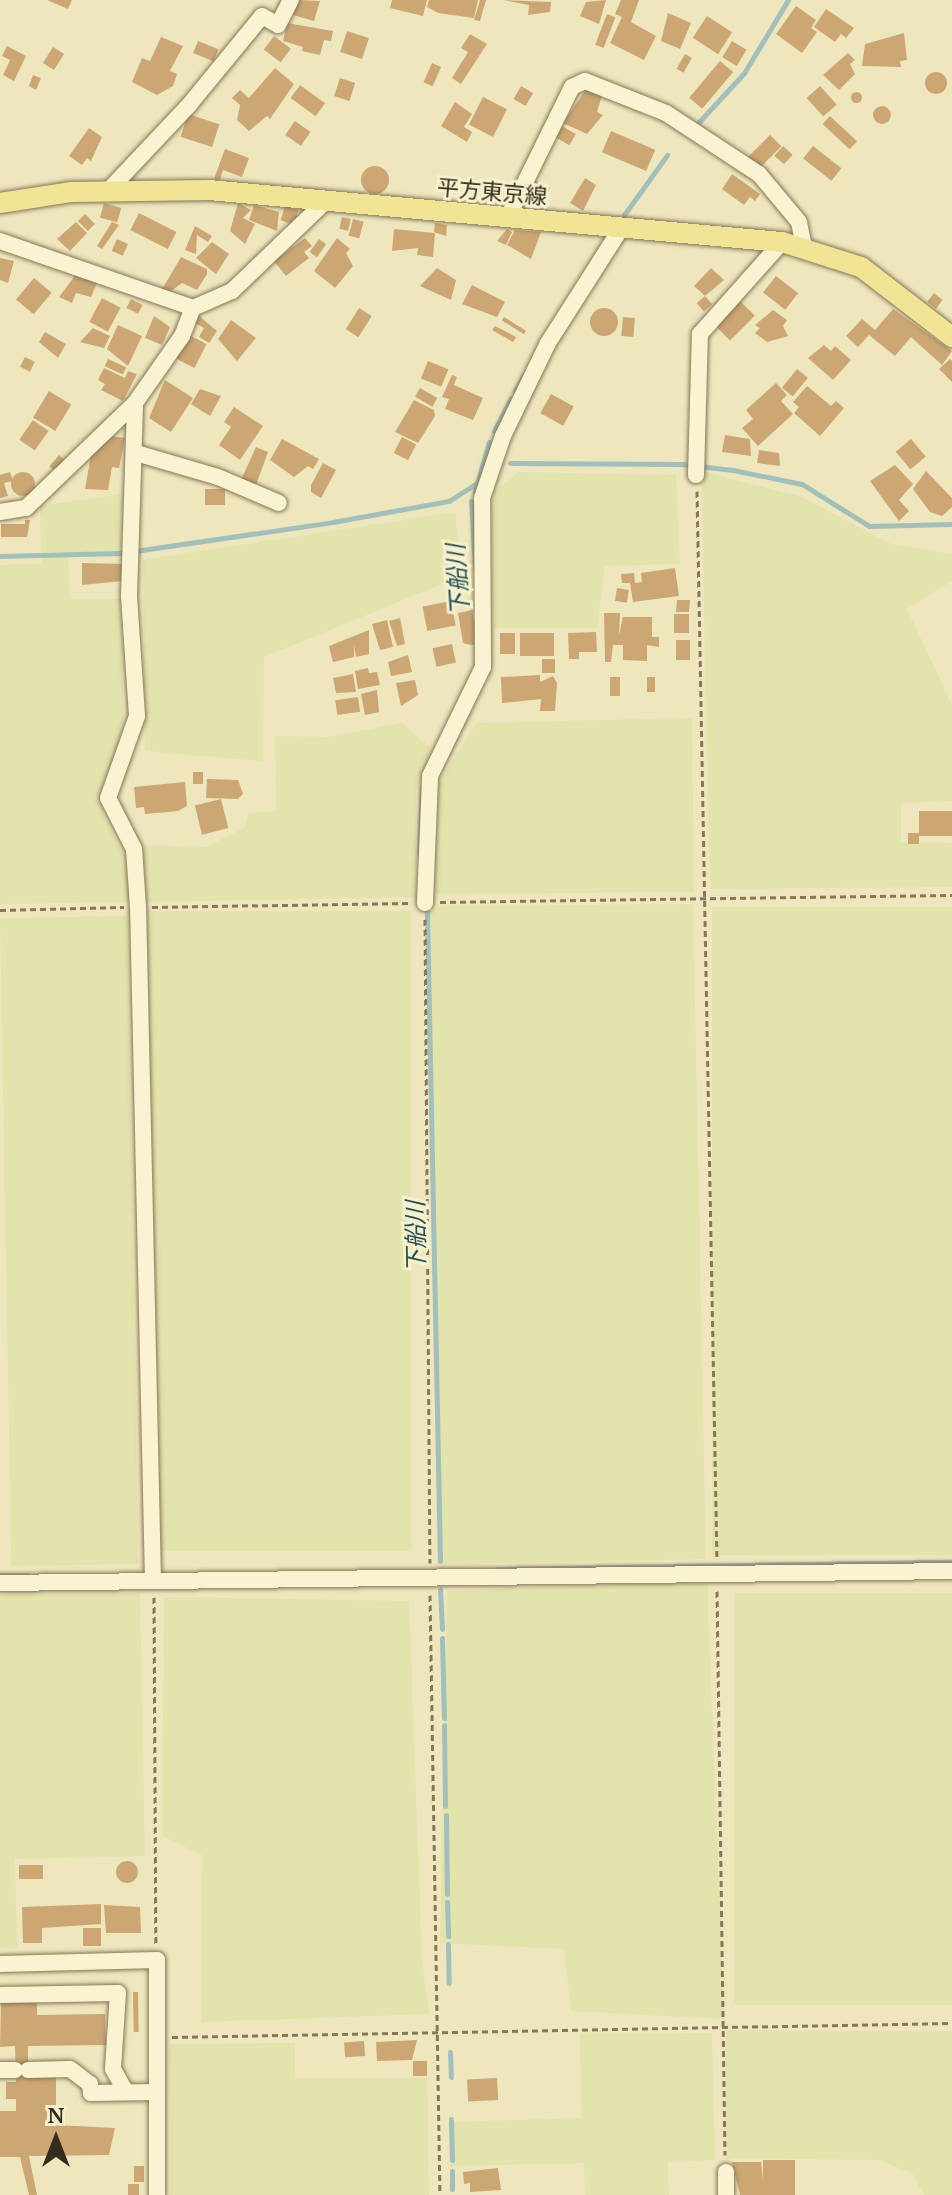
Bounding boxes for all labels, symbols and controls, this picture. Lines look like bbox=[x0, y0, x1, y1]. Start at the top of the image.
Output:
street label: 平方東京線 bbox=[436, 173, 548, 209]
water label: 下船川 bbox=[441, 543, 475, 617]
water label: 下船川 bbox=[401, 1201, 431, 1273]
north arrow bbox=[16, 2099, 96, 2179]
text: N bbox=[48, 2100, 64, 2129]

